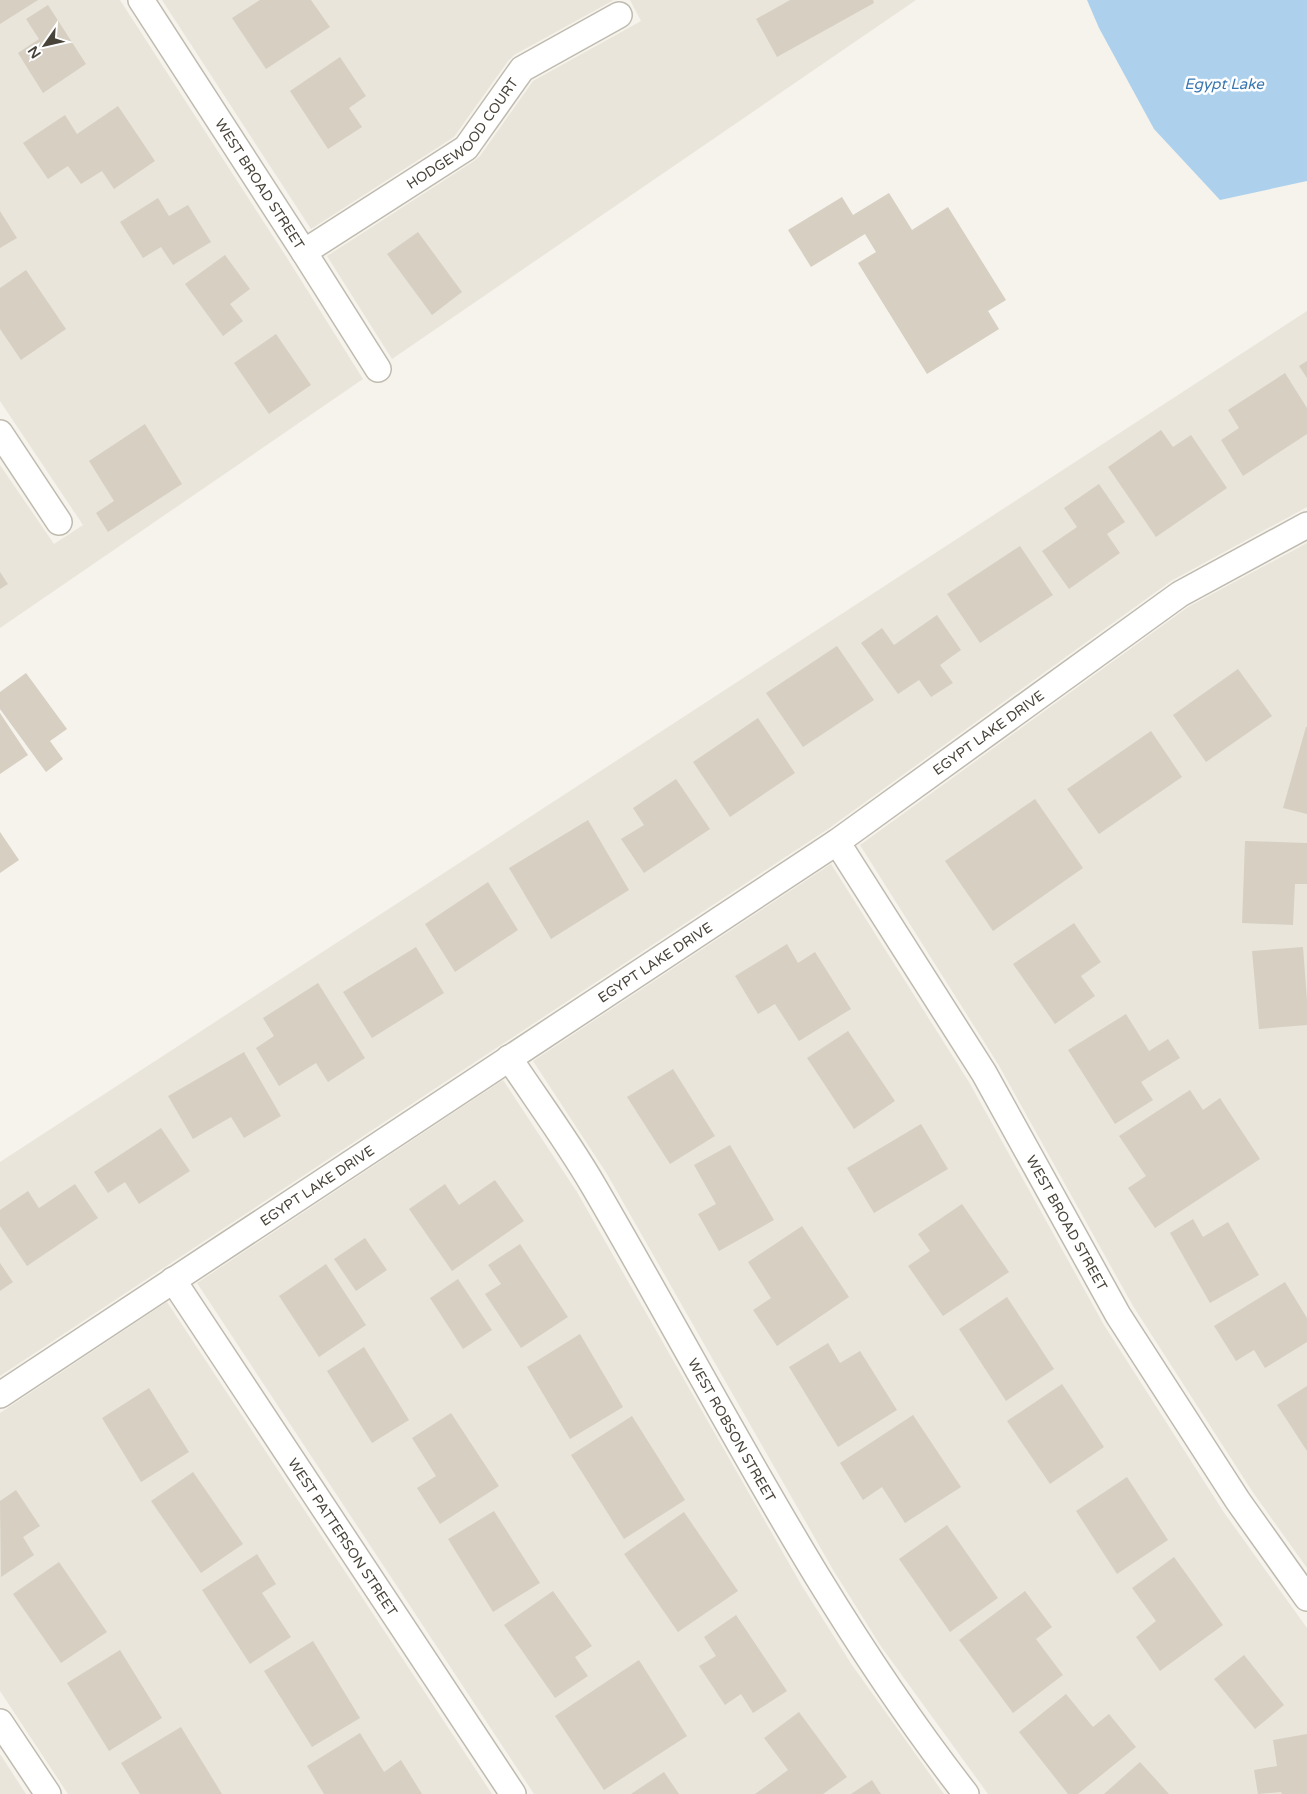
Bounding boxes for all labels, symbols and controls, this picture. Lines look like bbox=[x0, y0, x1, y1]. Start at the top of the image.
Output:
north arrow bbox=[20, 20, 70, 70]
text: N bbox=[24, 43, 45, 61]
street label: HODGEWOOD COURT bbox=[404, 74, 522, 193]
water label: Egypt Lake bbox=[1184, 75, 1265, 93]
street label: WEST BROAD STREET bbox=[211, 116, 308, 253]
street label: EGYPT LAKE DRIVE bbox=[930, 687, 1048, 779]
street label: EGYPT LAKE DRIVE bbox=[595, 919, 716, 1007]
street label: EGYPT LAKE DRIVE bbox=[257, 1142, 378, 1230]
street label: WEST BROAD STREET bbox=[1022, 1152, 1111, 1294]
street label: WEST ROBSON STREET bbox=[684, 1355, 779, 1506]
street label: WEST PATTERSON STREET bbox=[284, 1455, 401, 1620]

